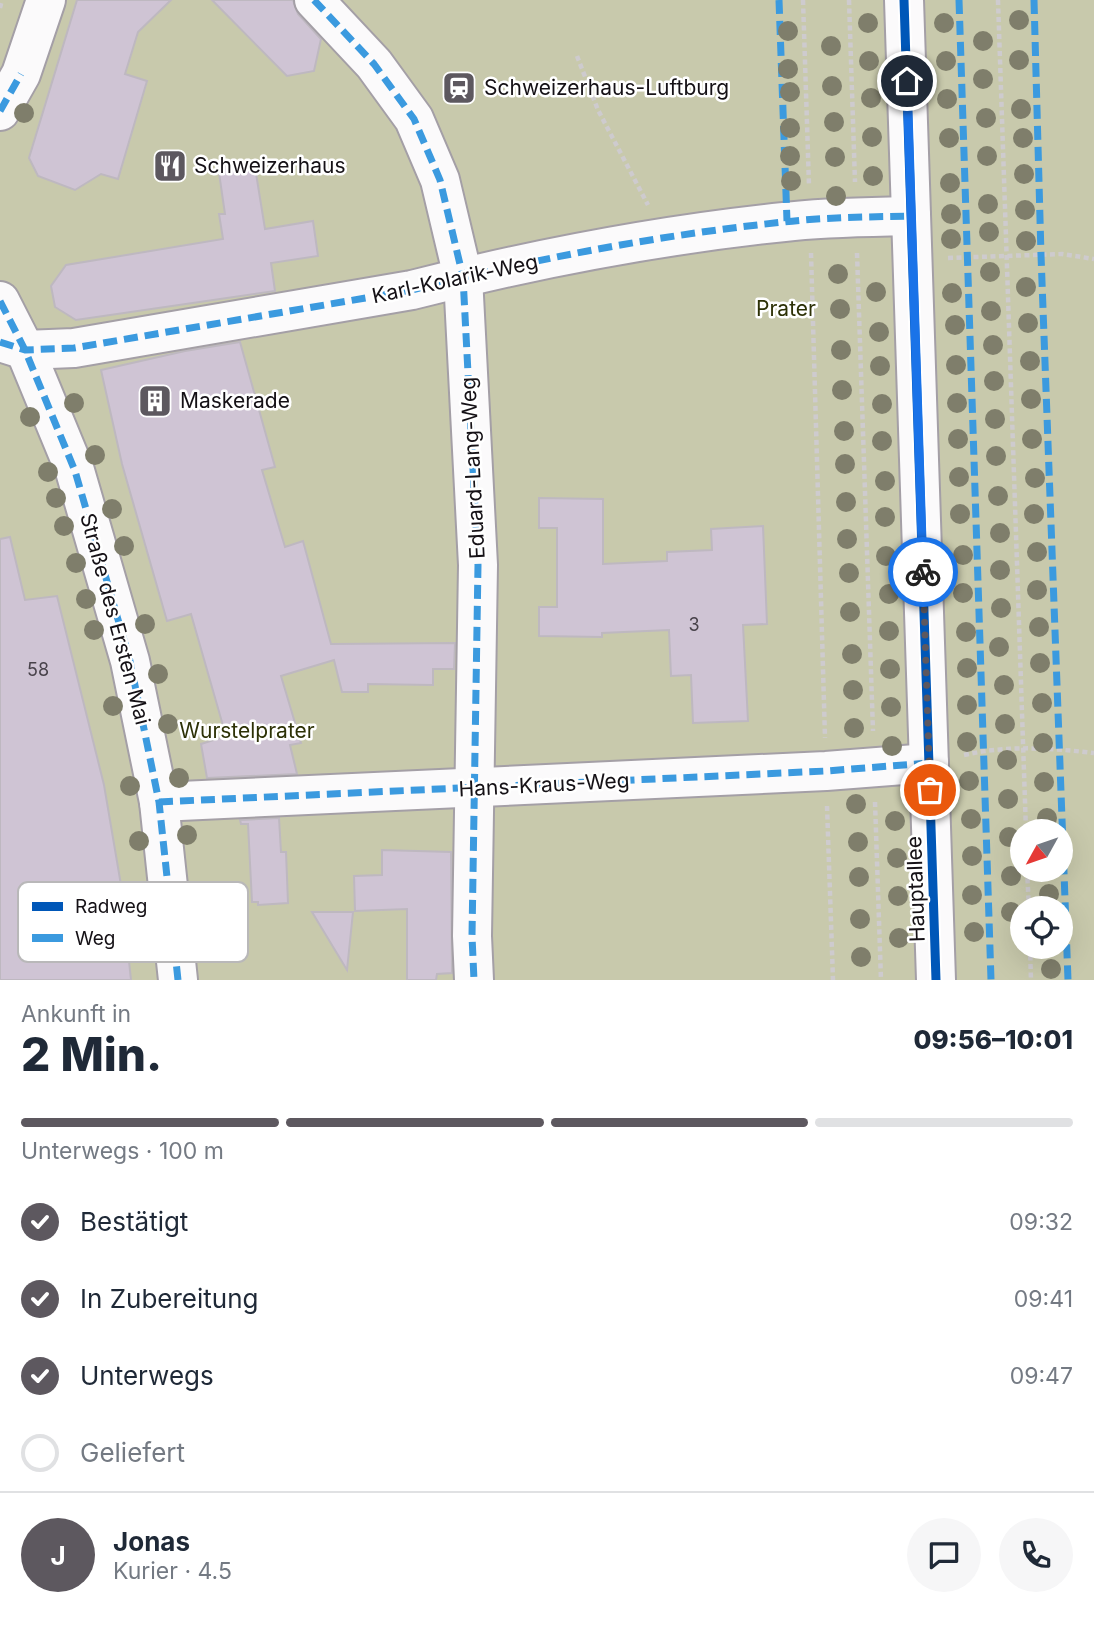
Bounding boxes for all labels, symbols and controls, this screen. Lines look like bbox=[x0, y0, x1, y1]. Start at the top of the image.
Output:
pin bbox=[877, 51, 937, 111]
icon: home bbox=[888, 62, 926, 100]
station icon: Schweizerhaus-Luftburg bbox=[440, 69, 478, 107]
place label: Schweizerhaus-Luftburg bbox=[484, 75, 729, 100]
restaurant icon: Schweizerhaus bbox=[151, 147, 189, 185]
place label: Schweizerhaus bbox=[194, 153, 346, 178]
street label: Karl-Kolarik-Weg bbox=[370, 249, 540, 308]
park label: Prater bbox=[756, 296, 816, 321]
street label: Eduard-Lang-Weg bbox=[455, 376, 490, 560]
building icon: Maskerade bbox=[136, 382, 174, 420]
place label: Maskerade bbox=[180, 388, 290, 413]
street label: Straße des Ersten Mai bbox=[75, 510, 156, 727]
courier bbox=[888, 537, 958, 607]
icon: bike bbox=[904, 553, 942, 591]
house number: 3 bbox=[688, 614, 700, 635]
house number: 58 bbox=[27, 659, 49, 680]
park label: Wurstelprater bbox=[179, 718, 315, 743]
pin bbox=[900, 760, 960, 820]
street label: Hans-Kraus-Weg bbox=[458, 768, 630, 801]
icon: bag bbox=[911, 771, 949, 809]
north arrow bbox=[1010, 819, 1073, 882]
map controls bbox=[1010, 819, 1073, 959]
street label: Hauptallee bbox=[901, 836, 930, 942]
legend bbox=[18, 882, 248, 962]
text: Radweg bbox=[75, 895, 147, 918]
button: locate bbox=[1010, 896, 1073, 959]
text: Weg bbox=[75, 927, 116, 950]
text: Ankunft in bbox=[21, 1000, 131, 1028]
text: 09:56–10:01 bbox=[913, 1024, 1073, 1055]
text: 2 Min. bbox=[21, 1026, 162, 1082]
text: Unterwegs · 100 m bbox=[21, 1137, 224, 1165]
icon: check bbox=[21, 1203, 59, 1241]
text: Bestätigt bbox=[80, 1206, 188, 1237]
text: 09:32 bbox=[1009, 1208, 1073, 1236]
icon: check bbox=[21, 1280, 59, 1318]
text: In Zubereitung bbox=[80, 1283, 258, 1314]
text: 09:41 bbox=[1014, 1285, 1073, 1313]
icon: check bbox=[21, 1357, 59, 1395]
text: Unterwegs bbox=[80, 1360, 214, 1391]
text: 09:47 bbox=[1010, 1362, 1073, 1390]
text: Geliefert bbox=[80, 1437, 185, 1468]
button: chat bbox=[907, 1518, 981, 1592]
button: phone bbox=[999, 1518, 1073, 1592]
text: Jonas bbox=[113, 1526, 190, 1557]
text: J bbox=[50, 1540, 66, 1571]
text: Kurier · 4.5 bbox=[113, 1557, 232, 1585]

